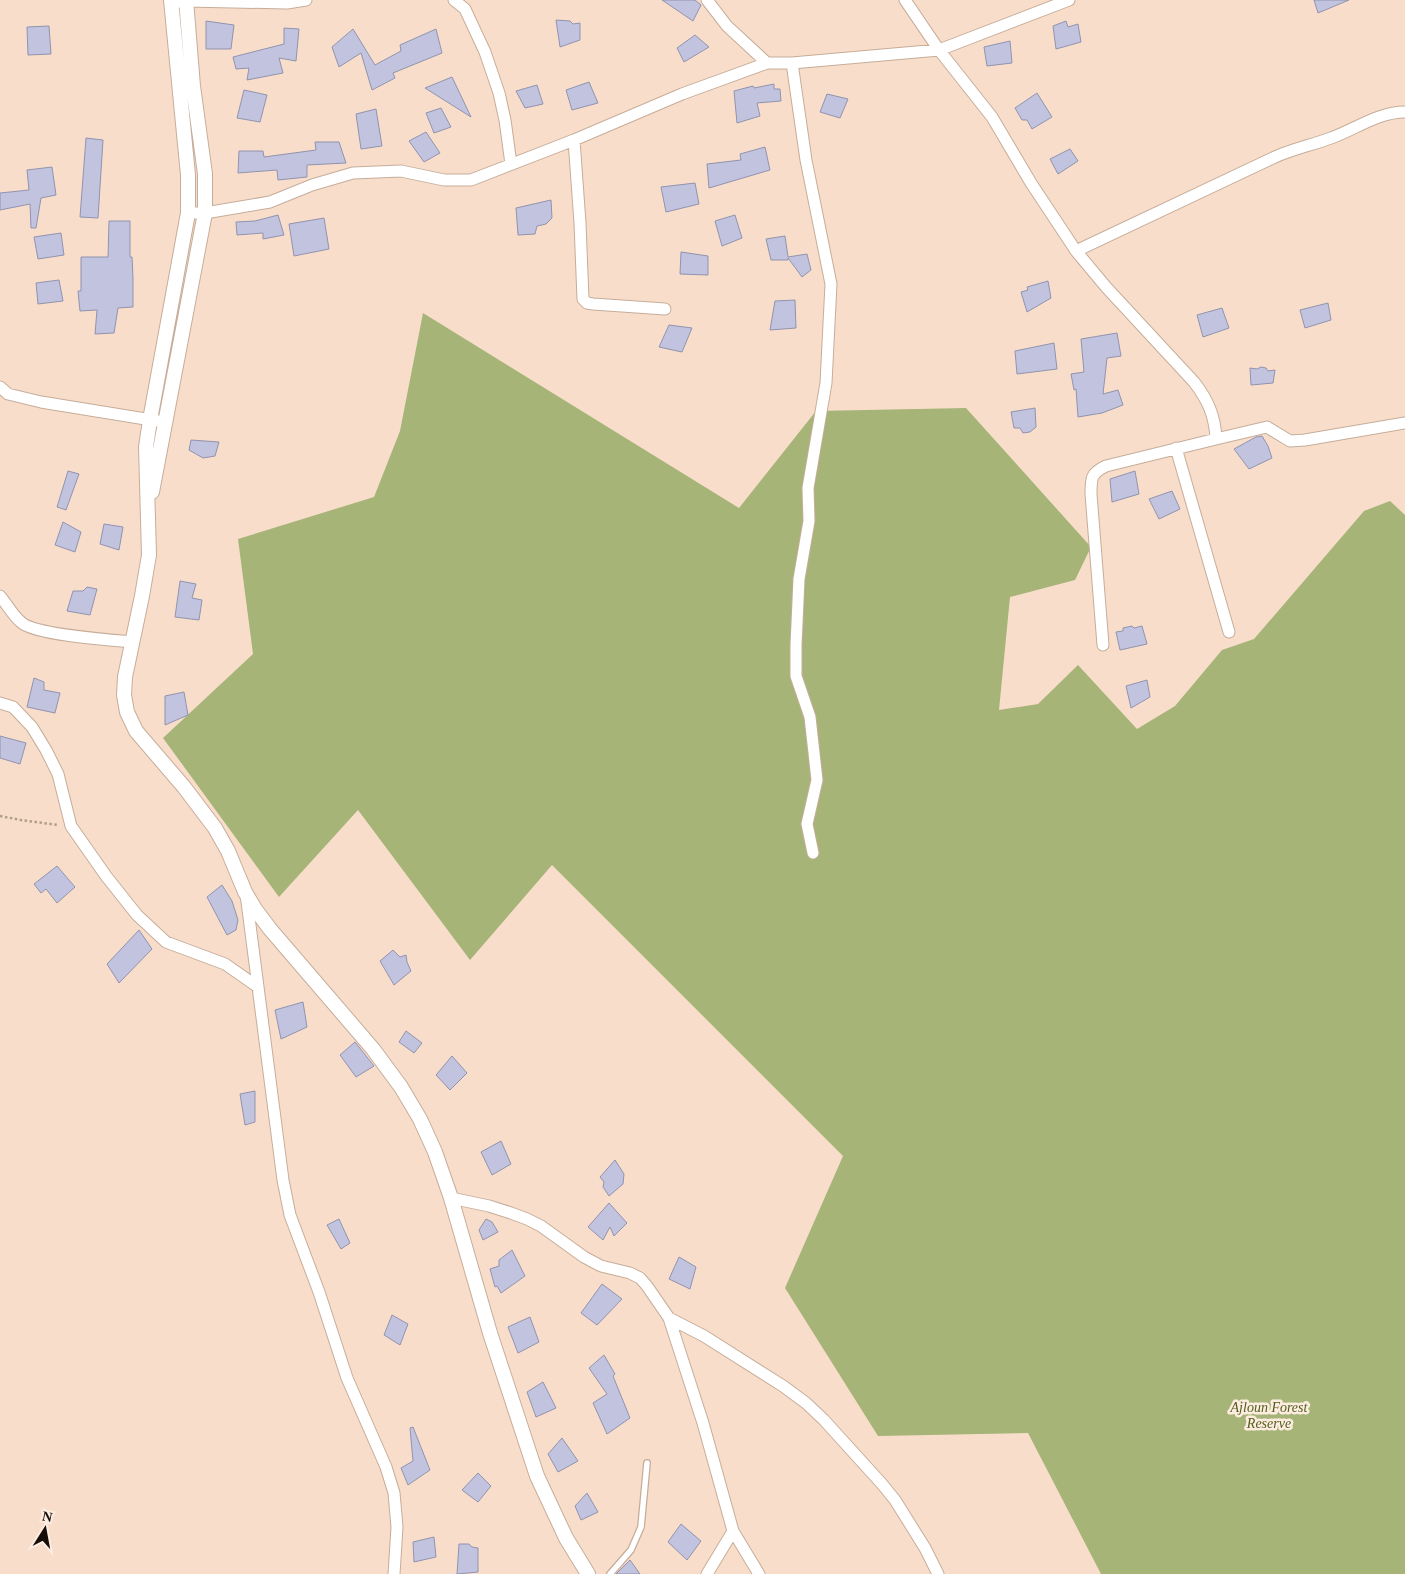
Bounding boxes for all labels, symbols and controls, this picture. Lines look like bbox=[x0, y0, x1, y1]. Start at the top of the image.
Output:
park label: Ajloun Forest Reserve bbox=[1230, 1400, 1309, 1431]
north arrow bbox=[20, 1504, 70, 1554]
text: N bbox=[41, 1508, 54, 1525]

